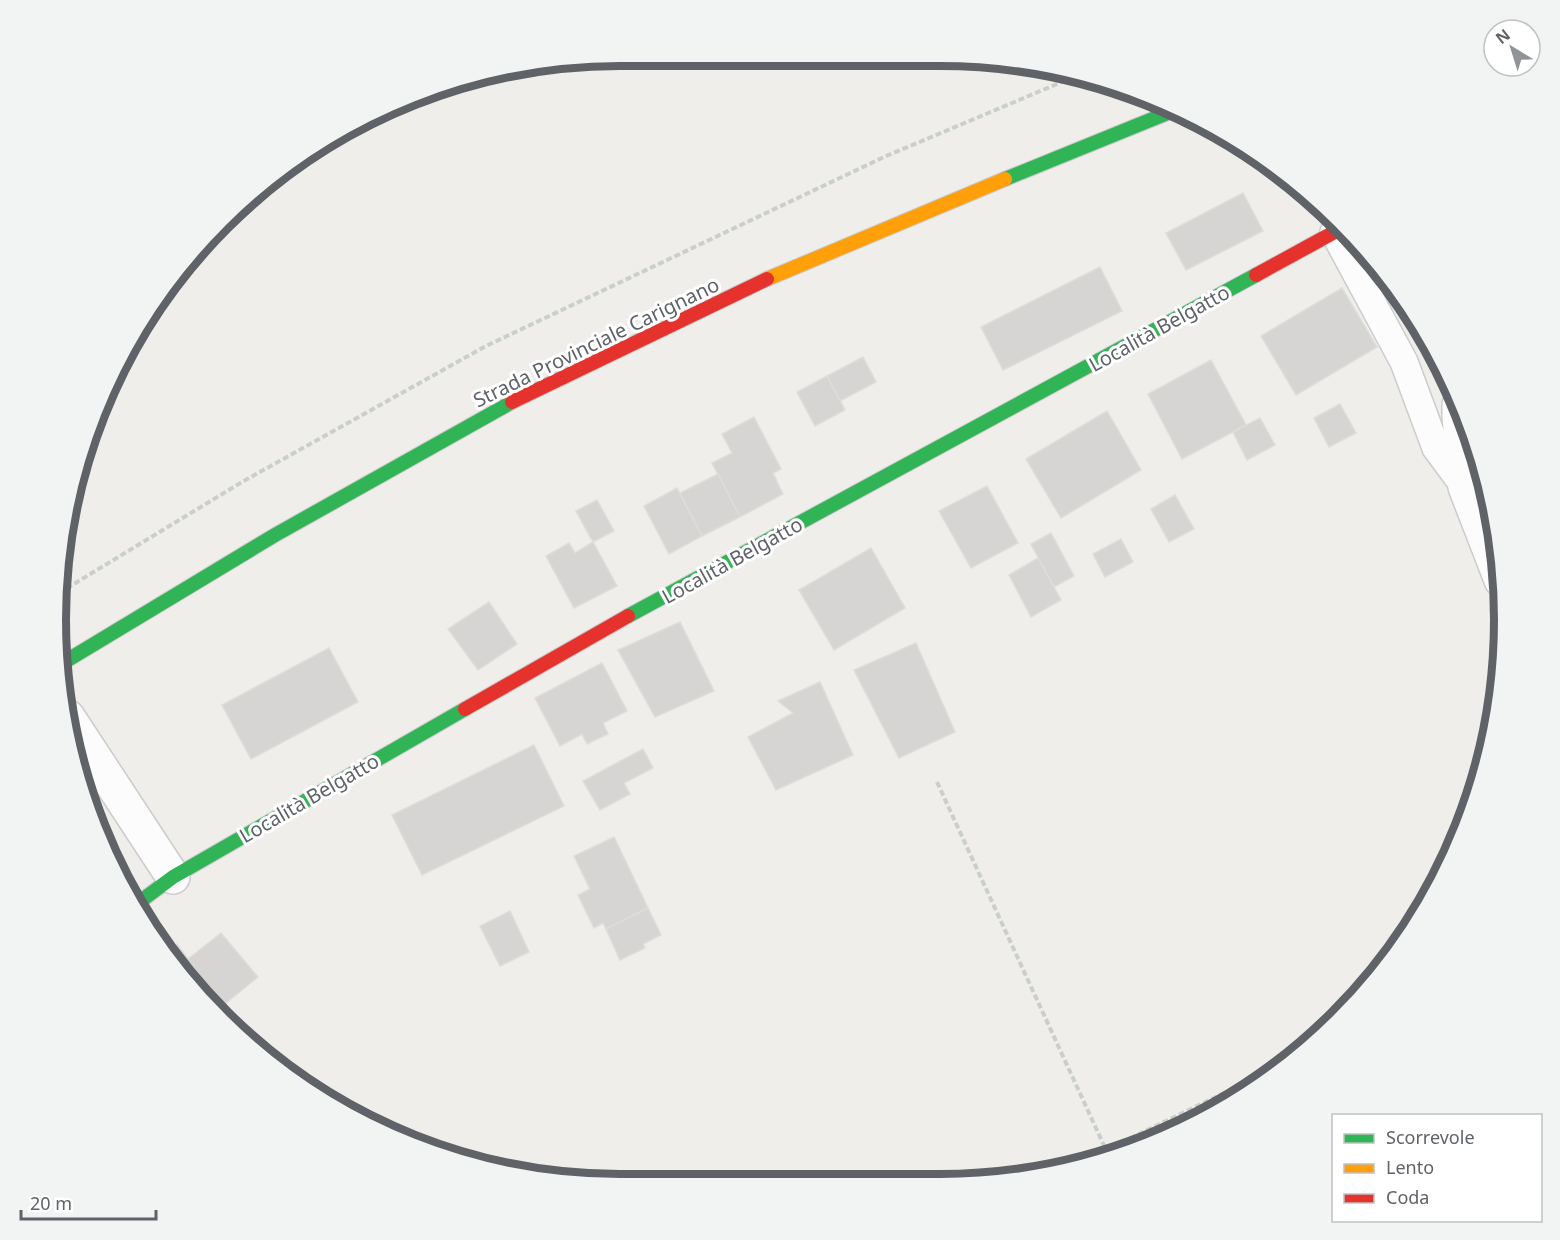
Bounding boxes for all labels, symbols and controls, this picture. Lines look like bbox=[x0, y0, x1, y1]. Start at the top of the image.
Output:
north arrow bbox=[1482, 18, 1542, 78]
text: N bbox=[1491, 24, 1515, 49]
street label: Strada Provinciale Carignano bbox=[468, 271, 724, 413]
street label: Località Belgatto bbox=[1084, 278, 1234, 378]
street label: Località Belgatto bbox=[657, 510, 807, 610]
street label: Località Belgatto bbox=[234, 747, 384, 849]
legend bbox=[1332, 1114, 1542, 1222]
text: Scorrevole bbox=[1386, 1125, 1475, 1149]
text: Lento bbox=[1386, 1155, 1434, 1179]
scale bar bbox=[21, 1183, 156, 1221]
text: Coda bbox=[1386, 1185, 1429, 1209]
text: 20 m bbox=[30, 1191, 72, 1215]

